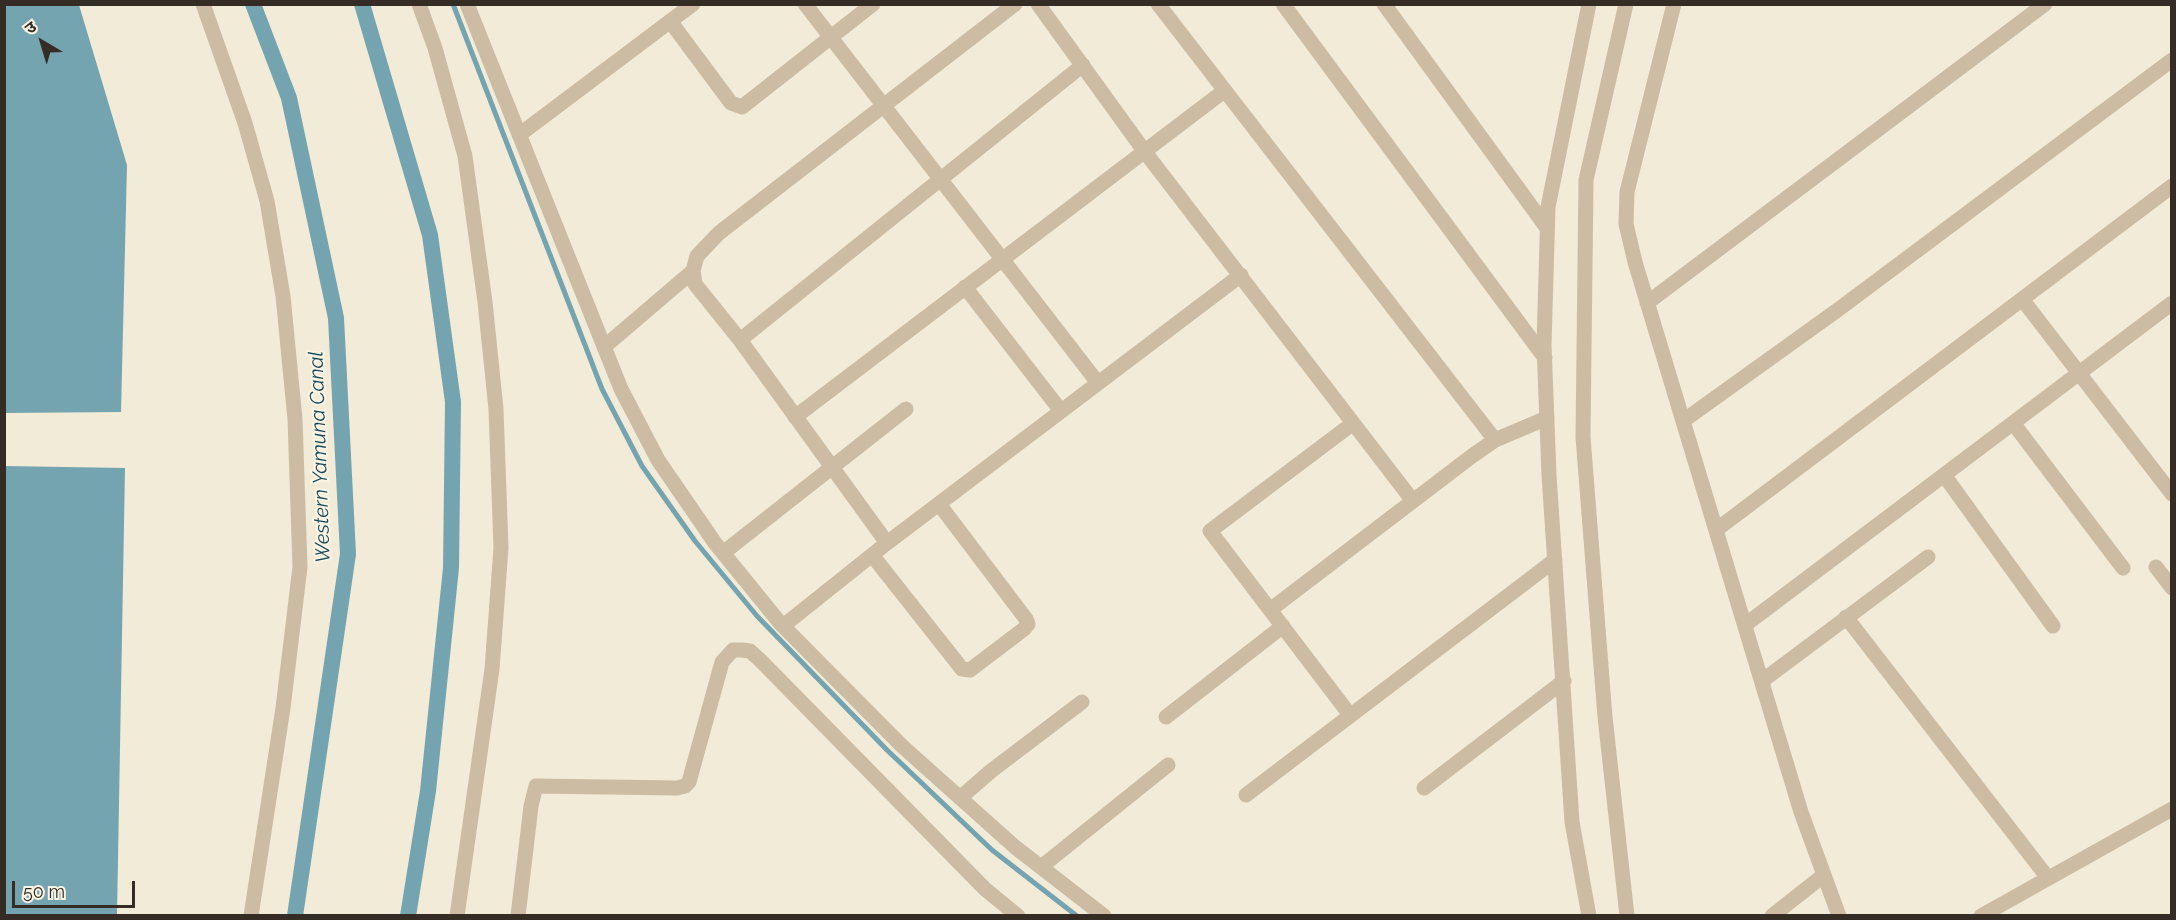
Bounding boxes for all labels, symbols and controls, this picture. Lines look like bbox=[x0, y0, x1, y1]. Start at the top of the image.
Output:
north arrow bbox=[12, 12, 72, 72]
text: उ bbox=[21, 17, 40, 38]
water label: Western Yamuna Canal bbox=[304, 351, 336, 563]
scale bar bbox=[15, 869, 138, 907]
text: 50 m bbox=[23, 881, 65, 902]

